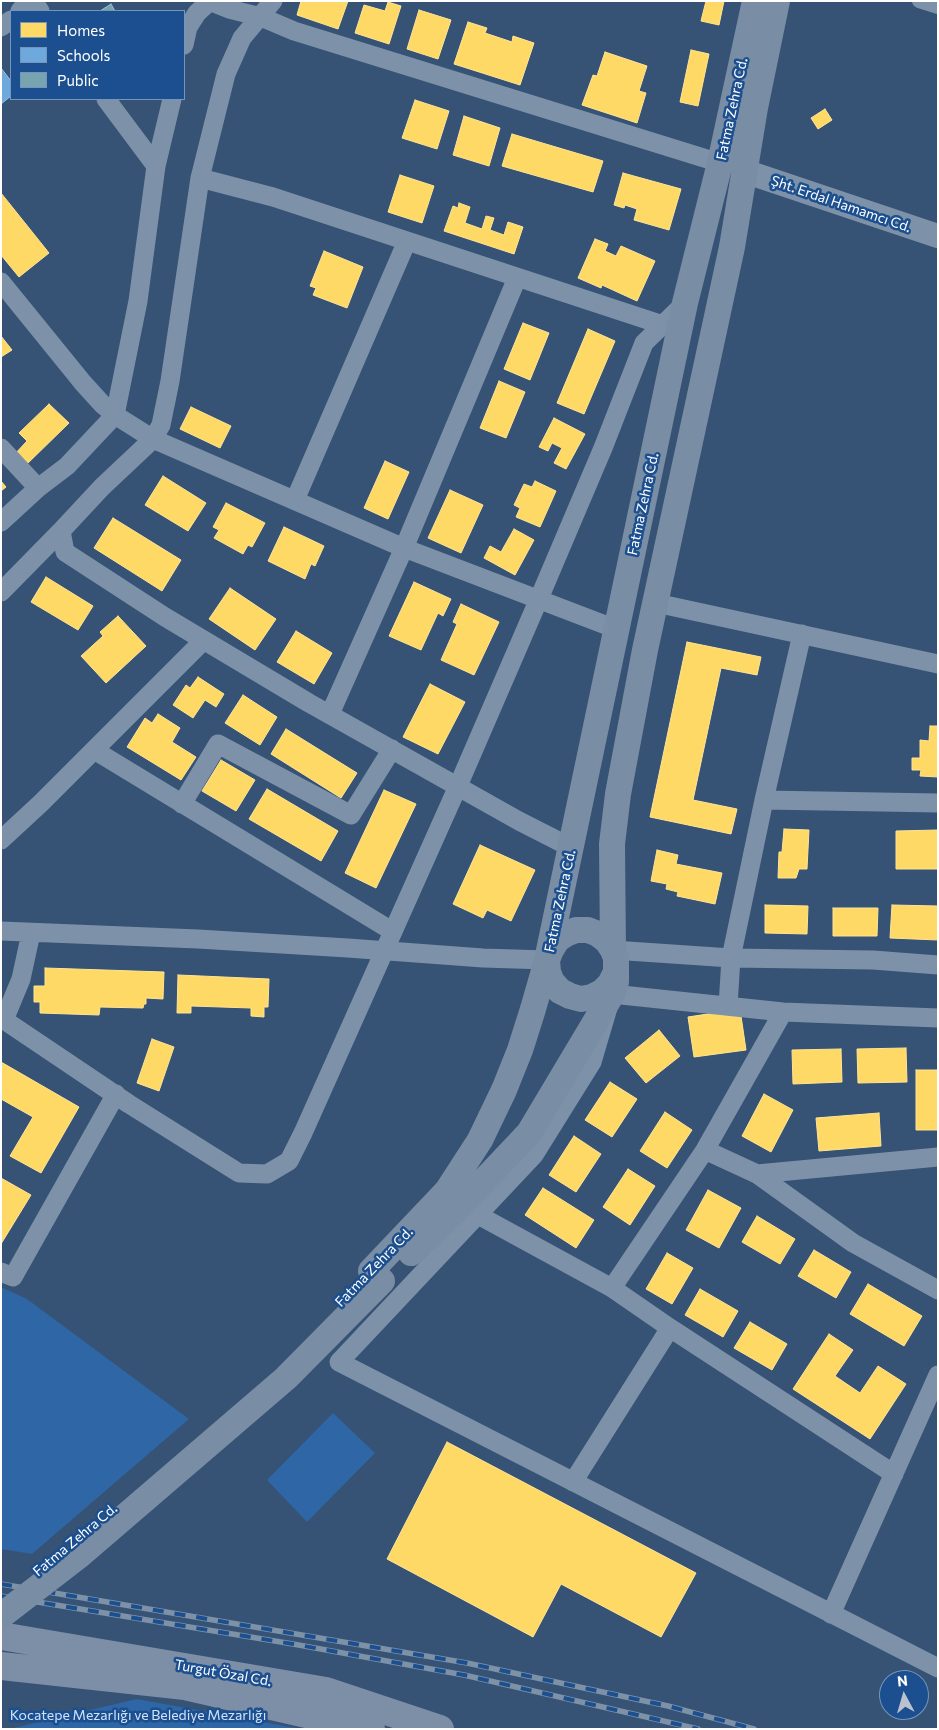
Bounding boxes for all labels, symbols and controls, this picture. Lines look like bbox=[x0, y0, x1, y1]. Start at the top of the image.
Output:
legend bbox=[10, 10, 185, 100]
text: Homes bbox=[57, 21, 105, 39]
text: Schools bbox=[57, 46, 110, 64]
street label: Fatma Zehra Cd. bbox=[713, 56, 751, 162]
text: Public bbox=[57, 71, 99, 89]
street label: Şht. Erdal Hamamcı Cd. bbox=[769, 172, 913, 236]
street label: Fatma Zehra Cd. bbox=[624, 451, 662, 557]
street label: Fatma Zehra Cd. bbox=[541, 848, 579, 954]
street label: Fatma Zehra Cd. bbox=[332, 1224, 416, 1310]
street label: Fatma Zehra Cd. bbox=[30, 1500, 120, 1580]
street label: Turgut Özal Cd. bbox=[173, 1656, 273, 1690]
north arrow bbox=[879, 1670, 929, 1720]
text: N bbox=[896, 1672, 909, 1690]
park label: Kocatepe Mezarlığı ve Belediye Mezarlığı bbox=[10, 1707, 266, 1723]

